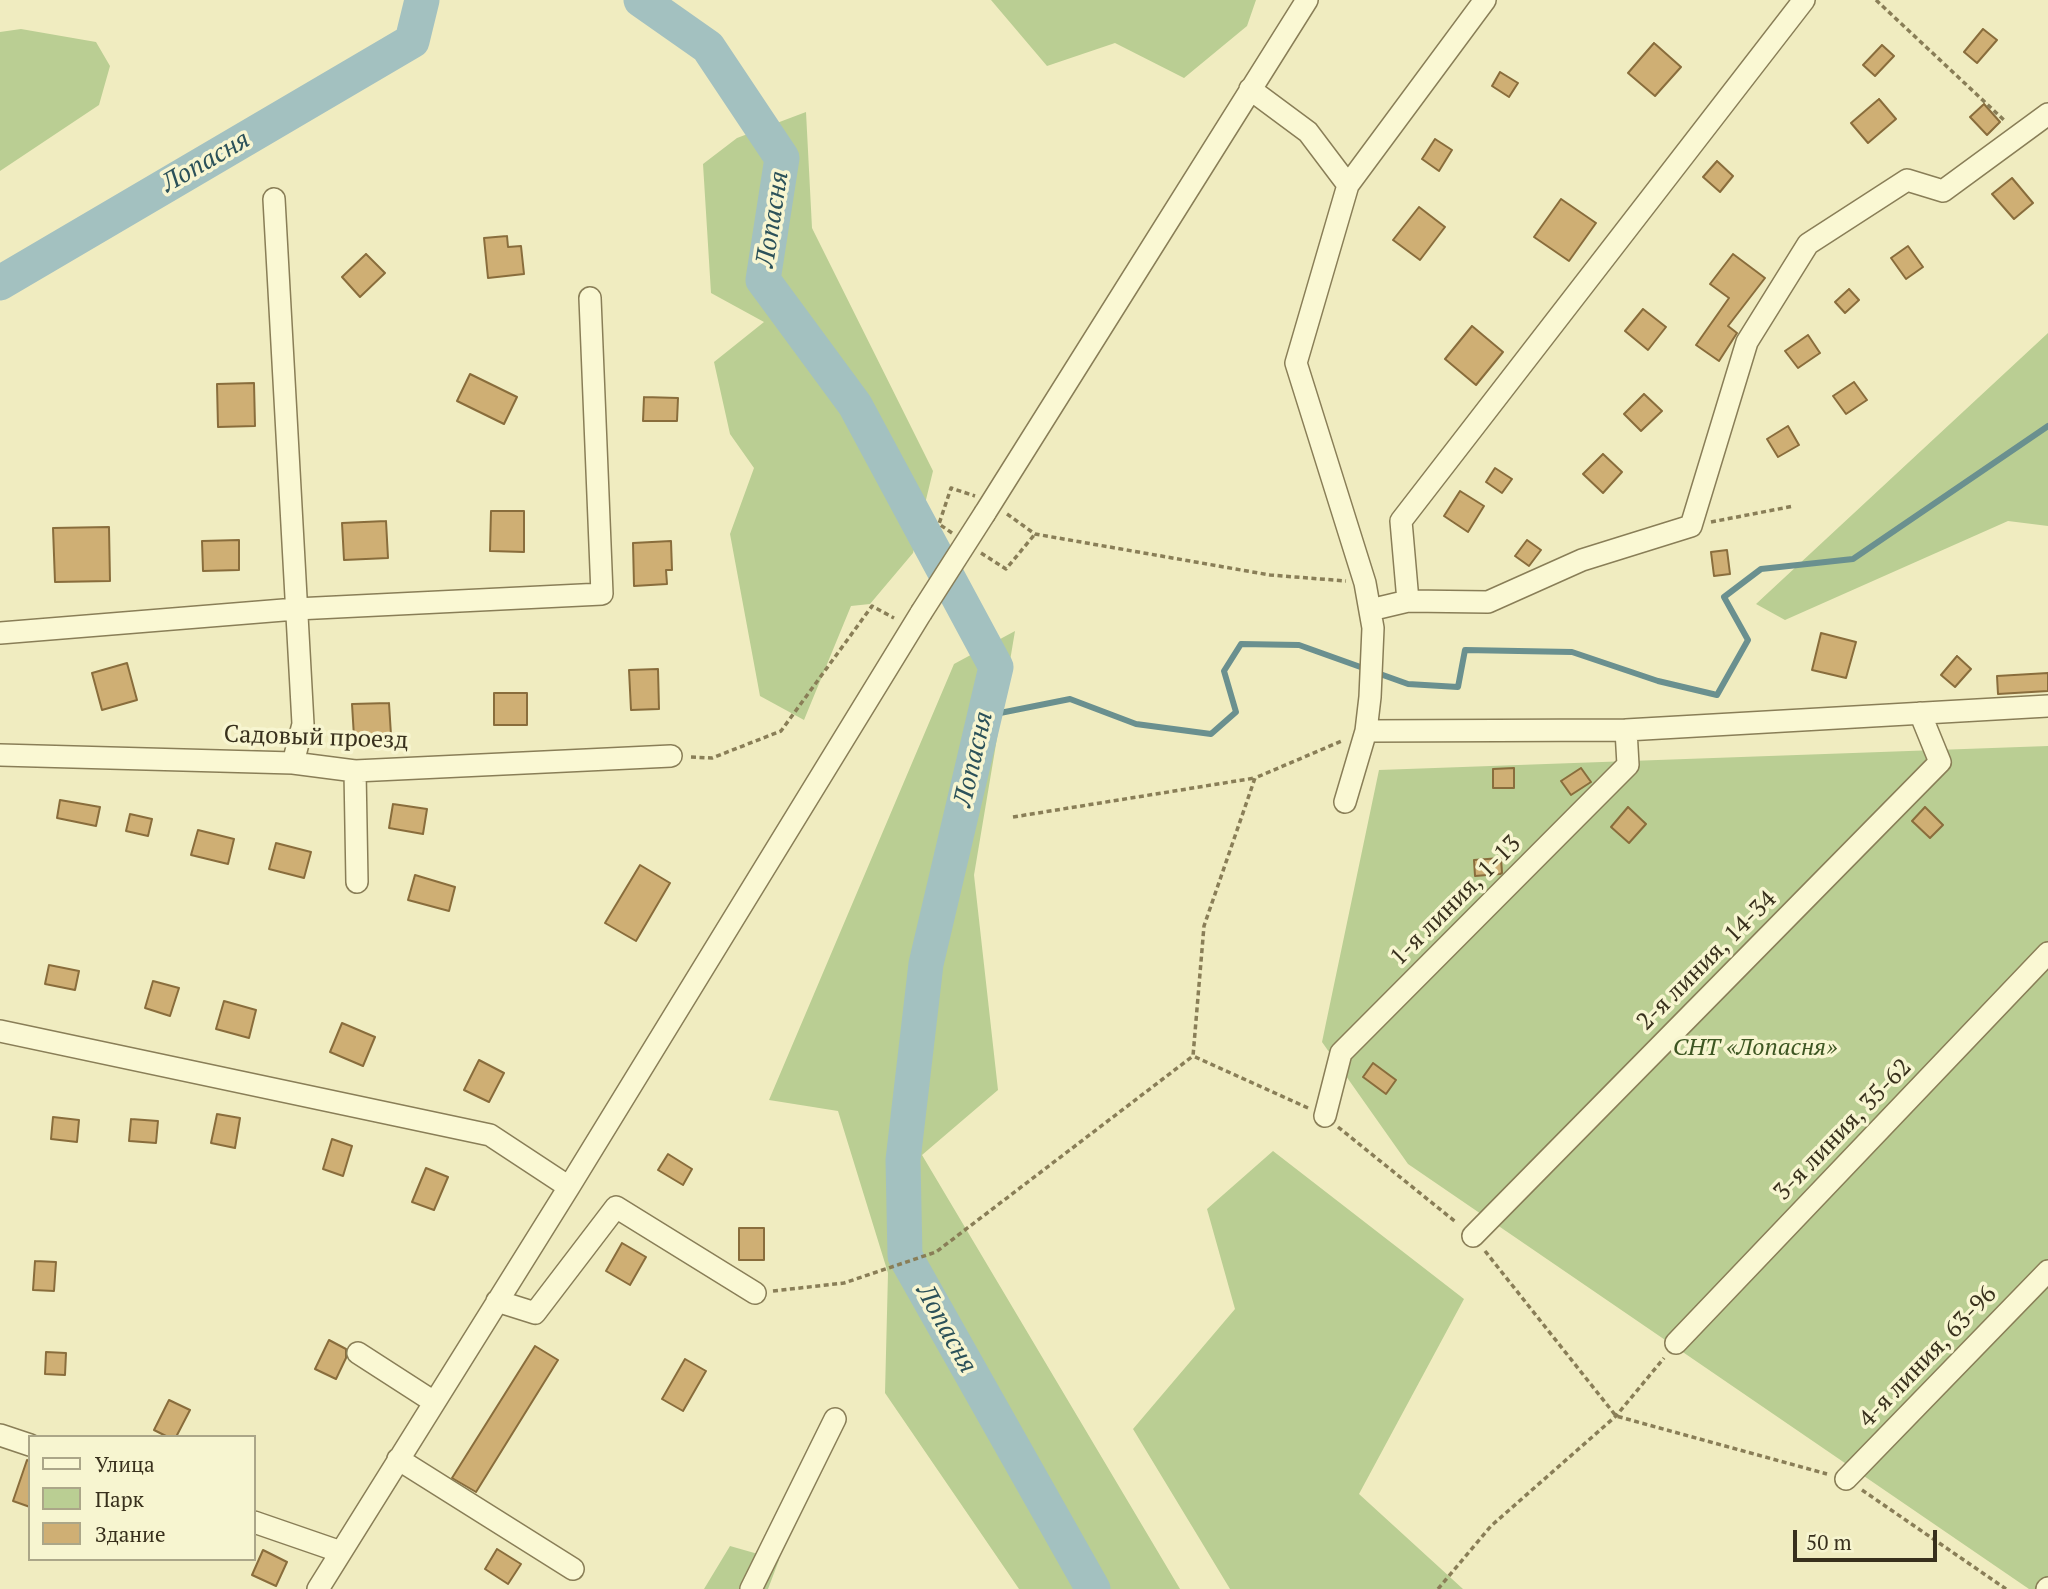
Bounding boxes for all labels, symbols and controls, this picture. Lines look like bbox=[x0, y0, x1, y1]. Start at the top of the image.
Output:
water label: Лопасня bbox=[156, 124, 256, 200]
water label: Лопасня bbox=[750, 169, 796, 269]
water label: Лопасня bbox=[948, 708, 1000, 810]
street label: Садовый проезд bbox=[223, 720, 409, 756]
street label: 1-я линия, 1-13 bbox=[1385, 830, 1527, 972]
street label: 2-я линия, 14-34 bbox=[1631, 885, 1783, 1037]
park label: СНТ «Лопасня» bbox=[1673, 1034, 1837, 1062]
street label: 3-я линия, 35-62 bbox=[1768, 1053, 1918, 1207]
water label: Лопасня bbox=[909, 1279, 983, 1379]
street label: 4-я линия, 63-96 bbox=[1853, 1280, 2003, 1434]
legend bbox=[28, 1435, 256, 1561]
text: Улица bbox=[95, 1450, 155, 1478]
text: Парк bbox=[95, 1485, 144, 1513]
scale bar bbox=[1796, 1516, 1940, 1560]
text: Здание bbox=[95, 1520, 166, 1548]
text: 50 m bbox=[1806, 1528, 1852, 1556]

